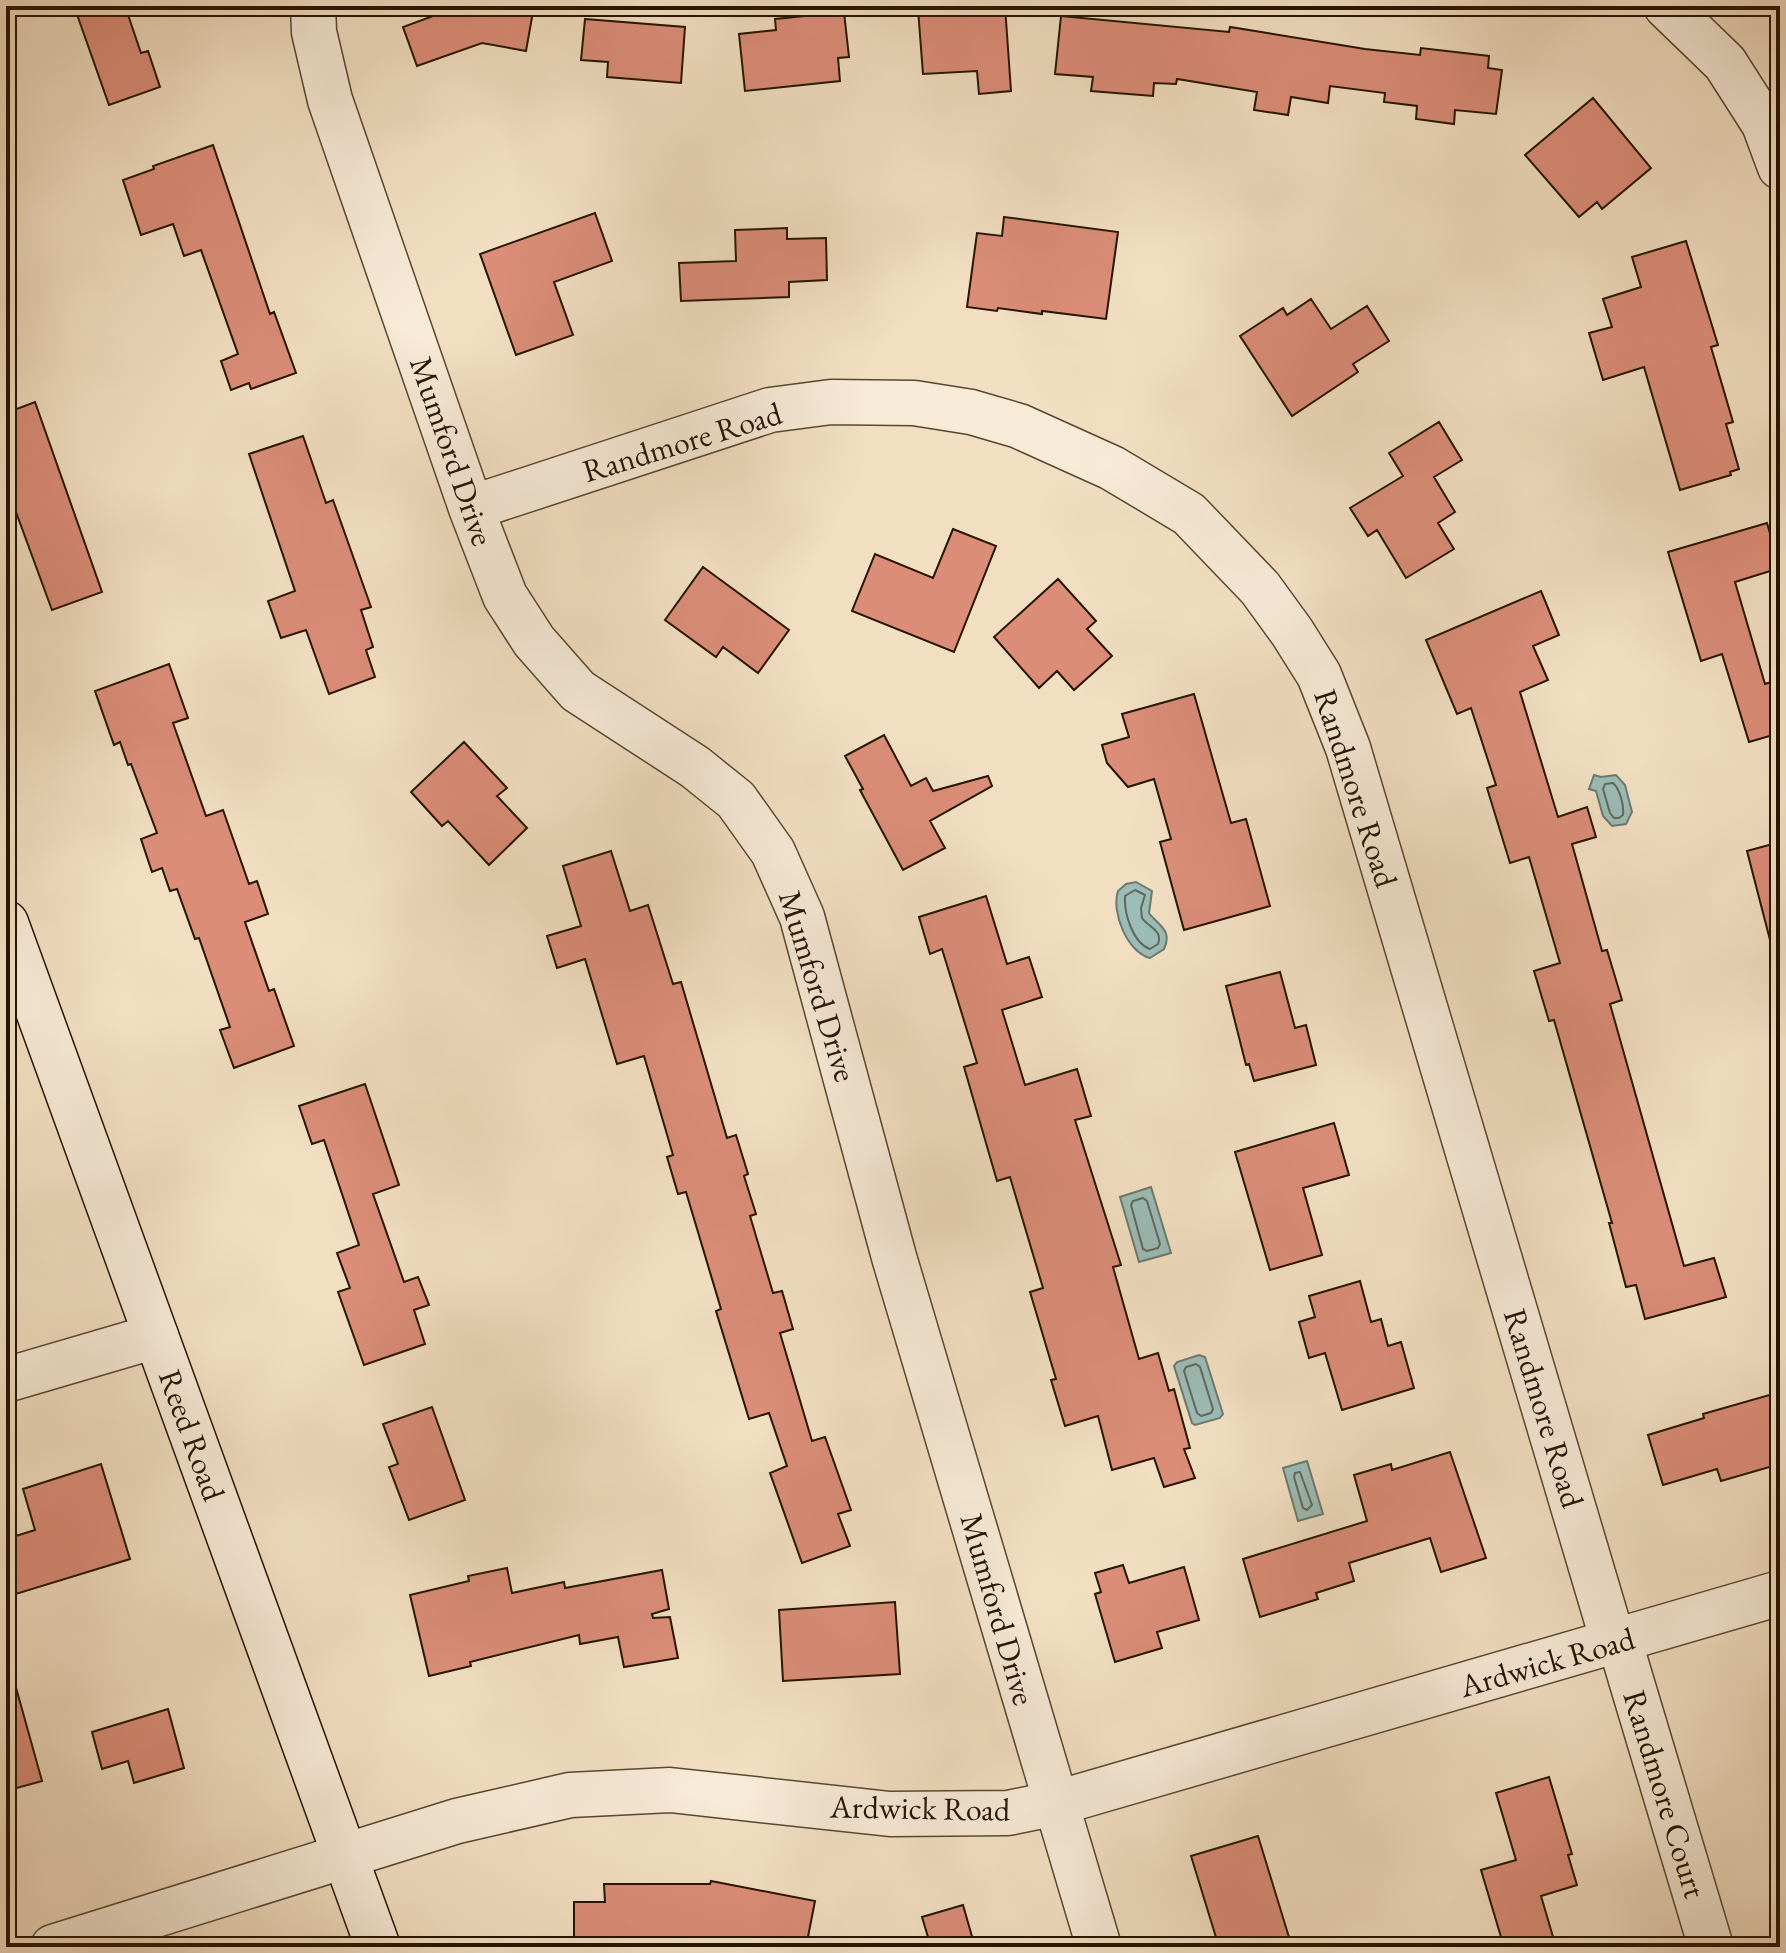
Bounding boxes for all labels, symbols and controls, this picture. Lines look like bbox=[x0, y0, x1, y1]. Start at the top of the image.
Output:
street label: Mumford Drive bbox=[400, 351, 504, 551]
street label: Randmore Road bbox=[577, 392, 787, 492]
street label: Randmore Road bbox=[1304, 684, 1408, 893]
street label: Mumford Drive bbox=[769, 885, 867, 1087]
street label: Randmore Road bbox=[1494, 1303, 1594, 1513]
street label: Reed Road bbox=[149, 1364, 235, 1507]
street label: Mumford Drive bbox=[951, 1508, 1045, 1710]
street label: Ardwick Road bbox=[1454, 1617, 1640, 1707]
street label: Randmore Court bbox=[1613, 1685, 1717, 1903]
street label: Ardwick Road bbox=[829, 1785, 1011, 1831]

